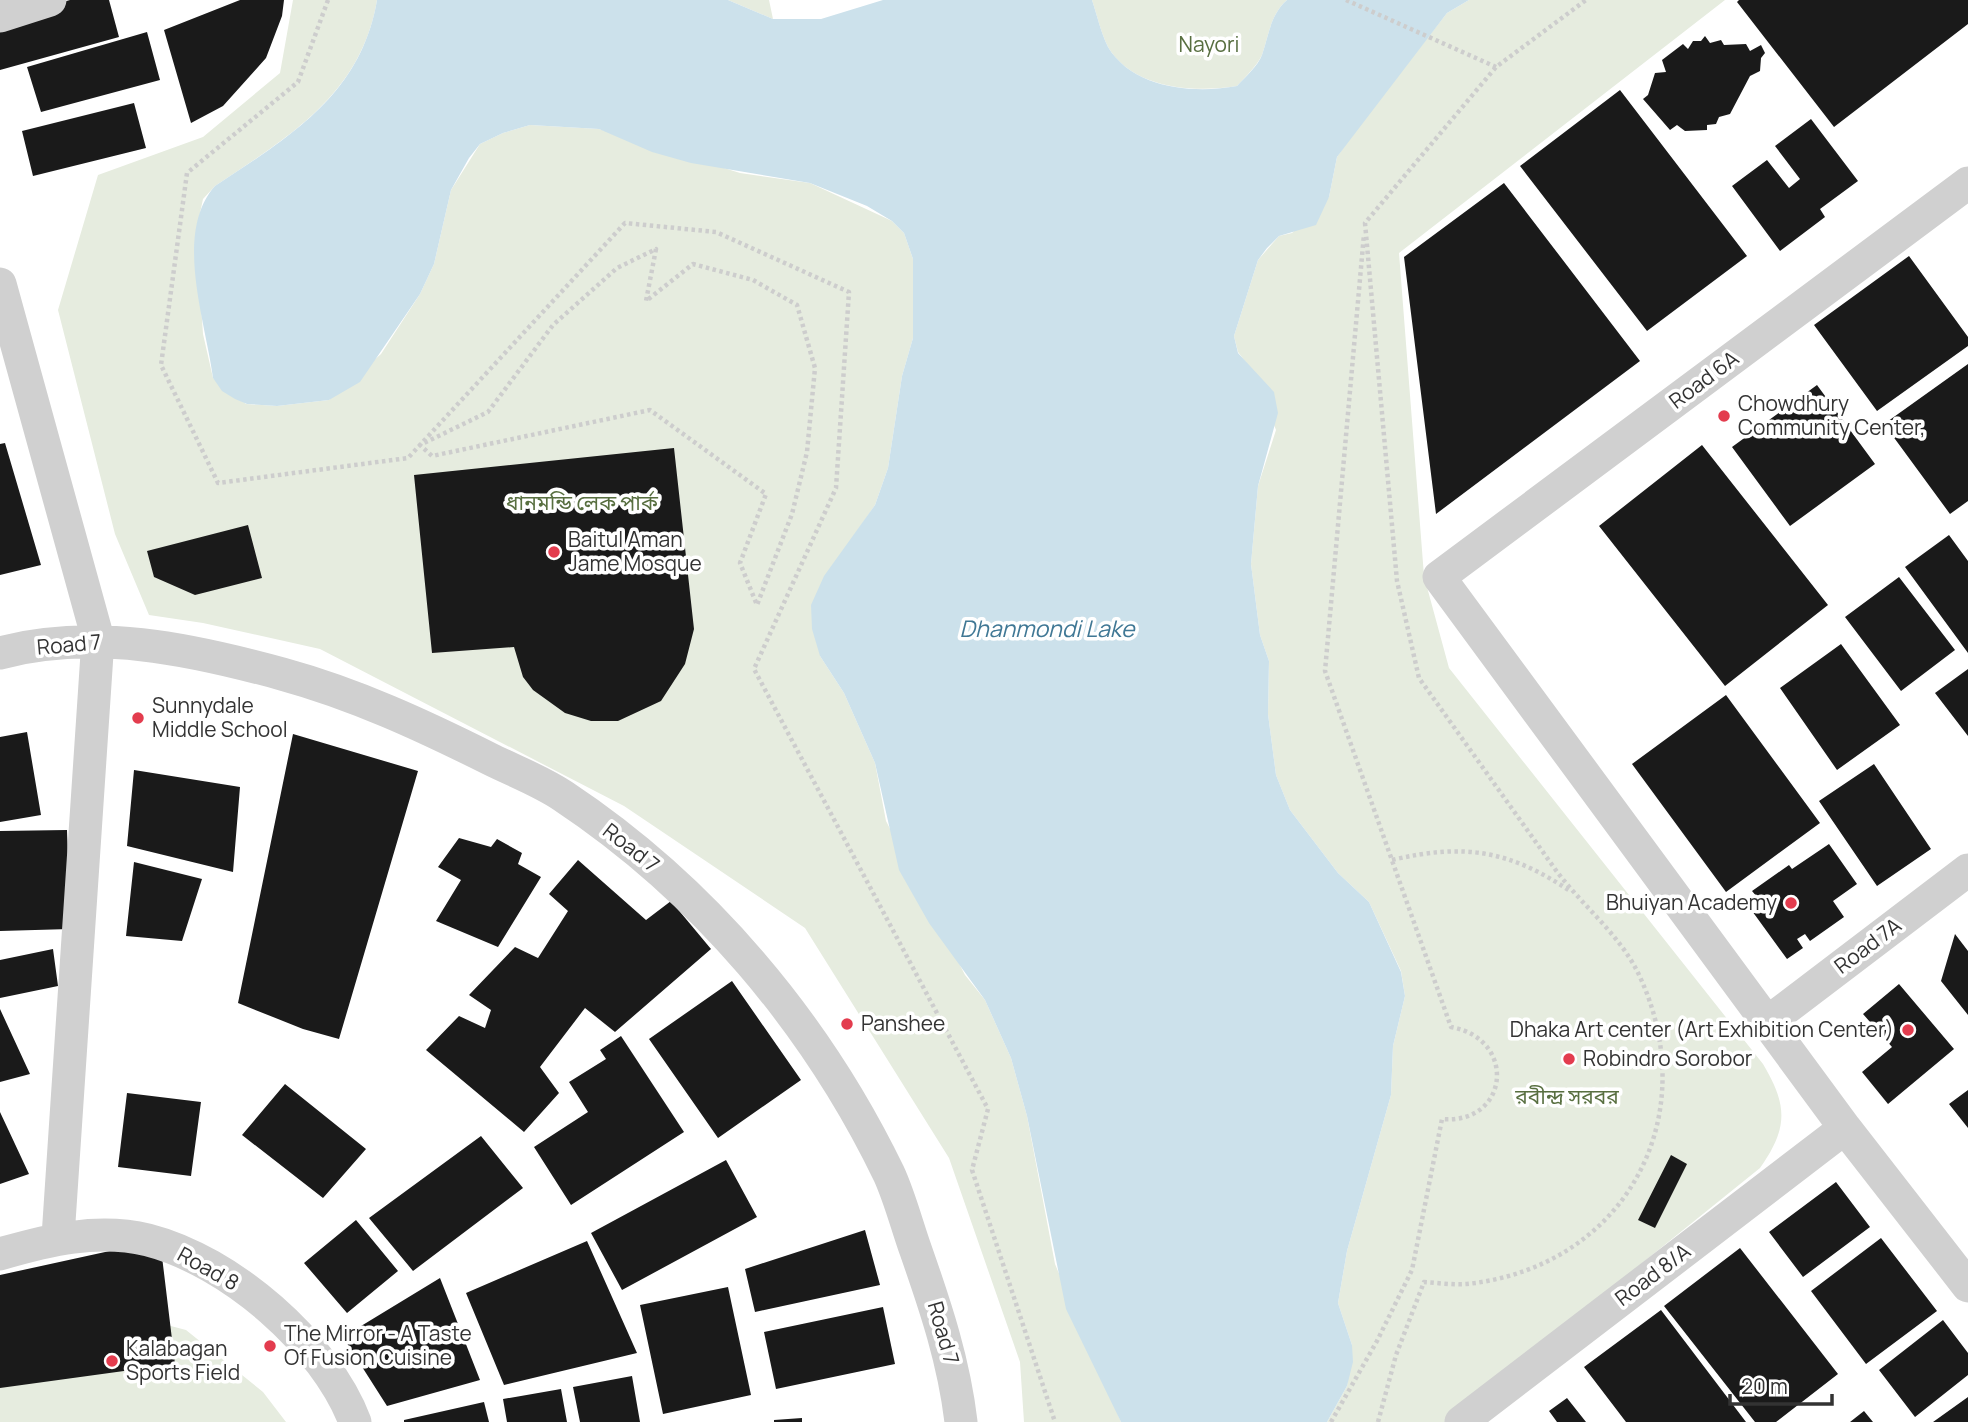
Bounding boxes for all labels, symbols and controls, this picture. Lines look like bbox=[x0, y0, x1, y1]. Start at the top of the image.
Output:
park label: Nayori bbox=[1179, 30, 1239, 58]
street label: Road 6A bbox=[1663, 344, 1744, 415]
place label: Chowdhury Community Center, bbox=[1738, 389, 1925, 441]
marker: Chowdhury Community Center, bbox=[1716, 408, 1732, 424]
park label: ধানমন্ডি লেক পার্ক bbox=[506, 488, 659, 516]
place label: Baitul Aman Jame Mosque bbox=[568, 525, 702, 577]
marker: Baitul Aman Jame Mosque bbox=[546, 544, 562, 560]
water label: Dhanmondi Lake bbox=[960, 612, 1136, 644]
street label: Road 7 bbox=[36, 627, 102, 661]
place label: Sunnydale Middle School bbox=[152, 691, 288, 743]
marker: Sunnydale Middle School bbox=[130, 710, 146, 726]
street label: Road 7 bbox=[598, 816, 666, 878]
place label: Bhuiyan Academy bbox=[1606, 888, 1777, 916]
marker: Bhuiyan Academy bbox=[1783, 895, 1799, 911]
street label: Road 7A bbox=[1828, 911, 1907, 980]
place label: Panshee bbox=[861, 1009, 945, 1037]
place label: Dhaka Art center (Art Exhibition Center) bbox=[1510, 1015, 1894, 1043]
marker: Panshee bbox=[839, 1016, 855, 1032]
marker: Dhaka Art center (Art Exhibition Center) bbox=[1900, 1022, 1916, 1038]
place label: Robindro Sorobor bbox=[1583, 1044, 1753, 1072]
marker: Robindro Sorobor bbox=[1561, 1051, 1577, 1067]
park label: রবীন্দ্র সরবর bbox=[1514, 1082, 1619, 1110]
street label: Road 8/A bbox=[1609, 1237, 1696, 1312]
street label: Road 8 bbox=[173, 1240, 244, 1296]
street label: Road 7 bbox=[922, 1298, 966, 1368]
place label: The Mirror - A Taste Of Fusion Cuisine bbox=[284, 1319, 472, 1371]
place label: Kalabagan Sports Field bbox=[126, 1334, 240, 1386]
marker: The Mirror - A Taste Of Fusion Cuisine bbox=[262, 1338, 278, 1354]
marker: Kalabagan Sports Field bbox=[104, 1353, 120, 1369]
scale bar bbox=[1730, 1362, 1832, 1406]
text: 20 m bbox=[1741, 1372, 1788, 1400]

